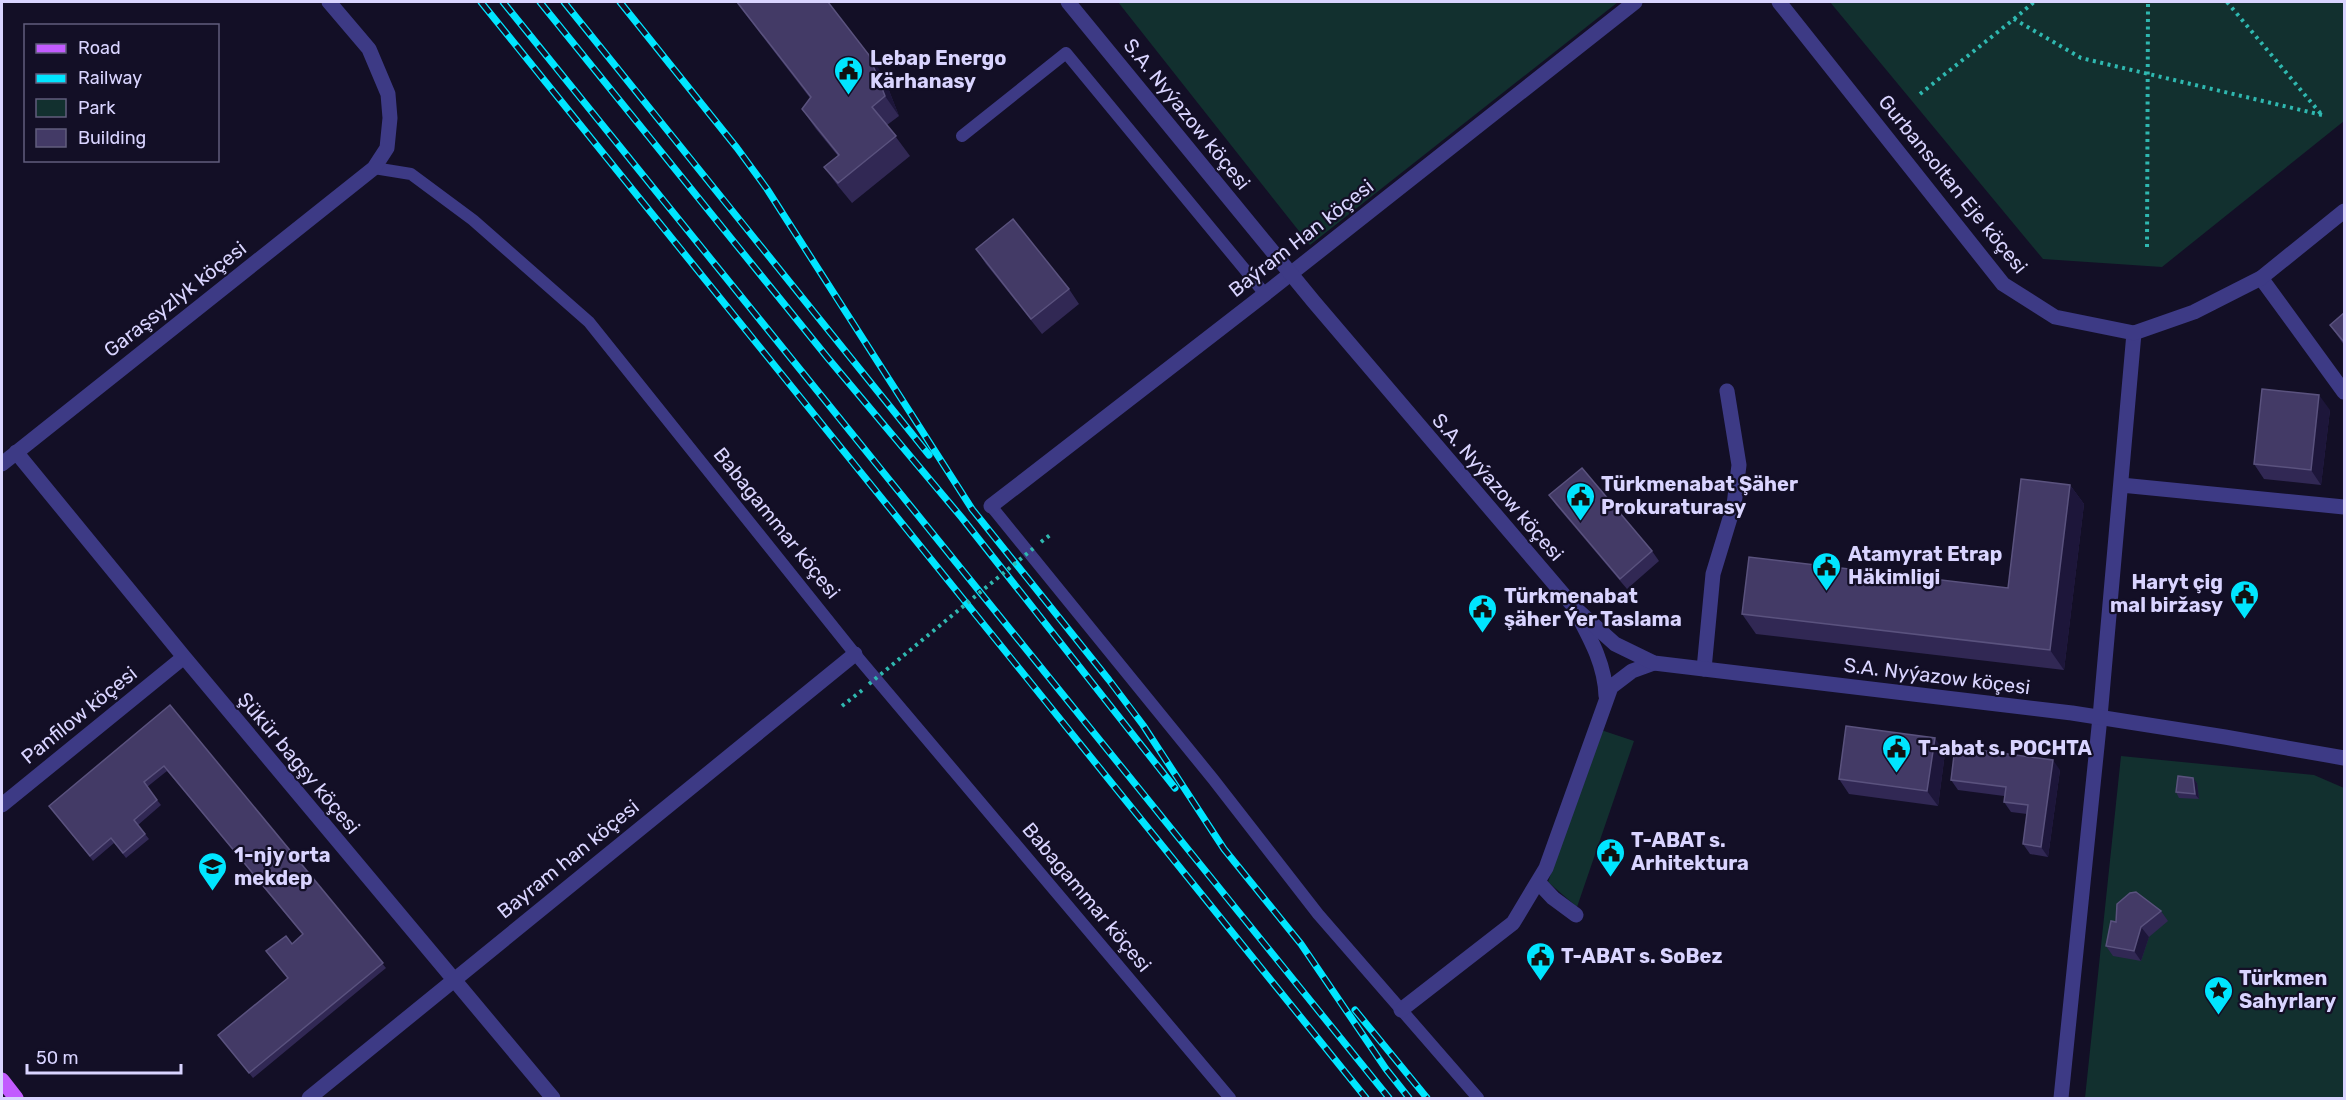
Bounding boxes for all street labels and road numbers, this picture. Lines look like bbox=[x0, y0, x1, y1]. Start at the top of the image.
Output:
street label: S.A. Nyýazow köçesi bbox=[1119, 33, 1255, 195]
street label: Gurbansoltan Eje köçesi bbox=[1874, 90, 2032, 278]
street label: Baýram Han köçesi bbox=[1224, 174, 1378, 302]
street label: Garaşsyzlyk köçesi bbox=[99, 236, 251, 362]
street label: S.A. Nyýazow köçesi bbox=[1427, 408, 1569, 566]
street label: Babagammar köçesi bbox=[709, 443, 845, 603]
street label: S.A. Nyýazow köçesi bbox=[1842, 653, 2032, 699]
street label: Panfilow köçesi bbox=[16, 661, 142, 769]
street label: Şükür bagşy köçesi bbox=[233, 687, 365, 839]
street label: Bayram han köçesi bbox=[492, 795, 644, 923]
street label: Babagammar köçesi bbox=[1018, 817, 1156, 977]

